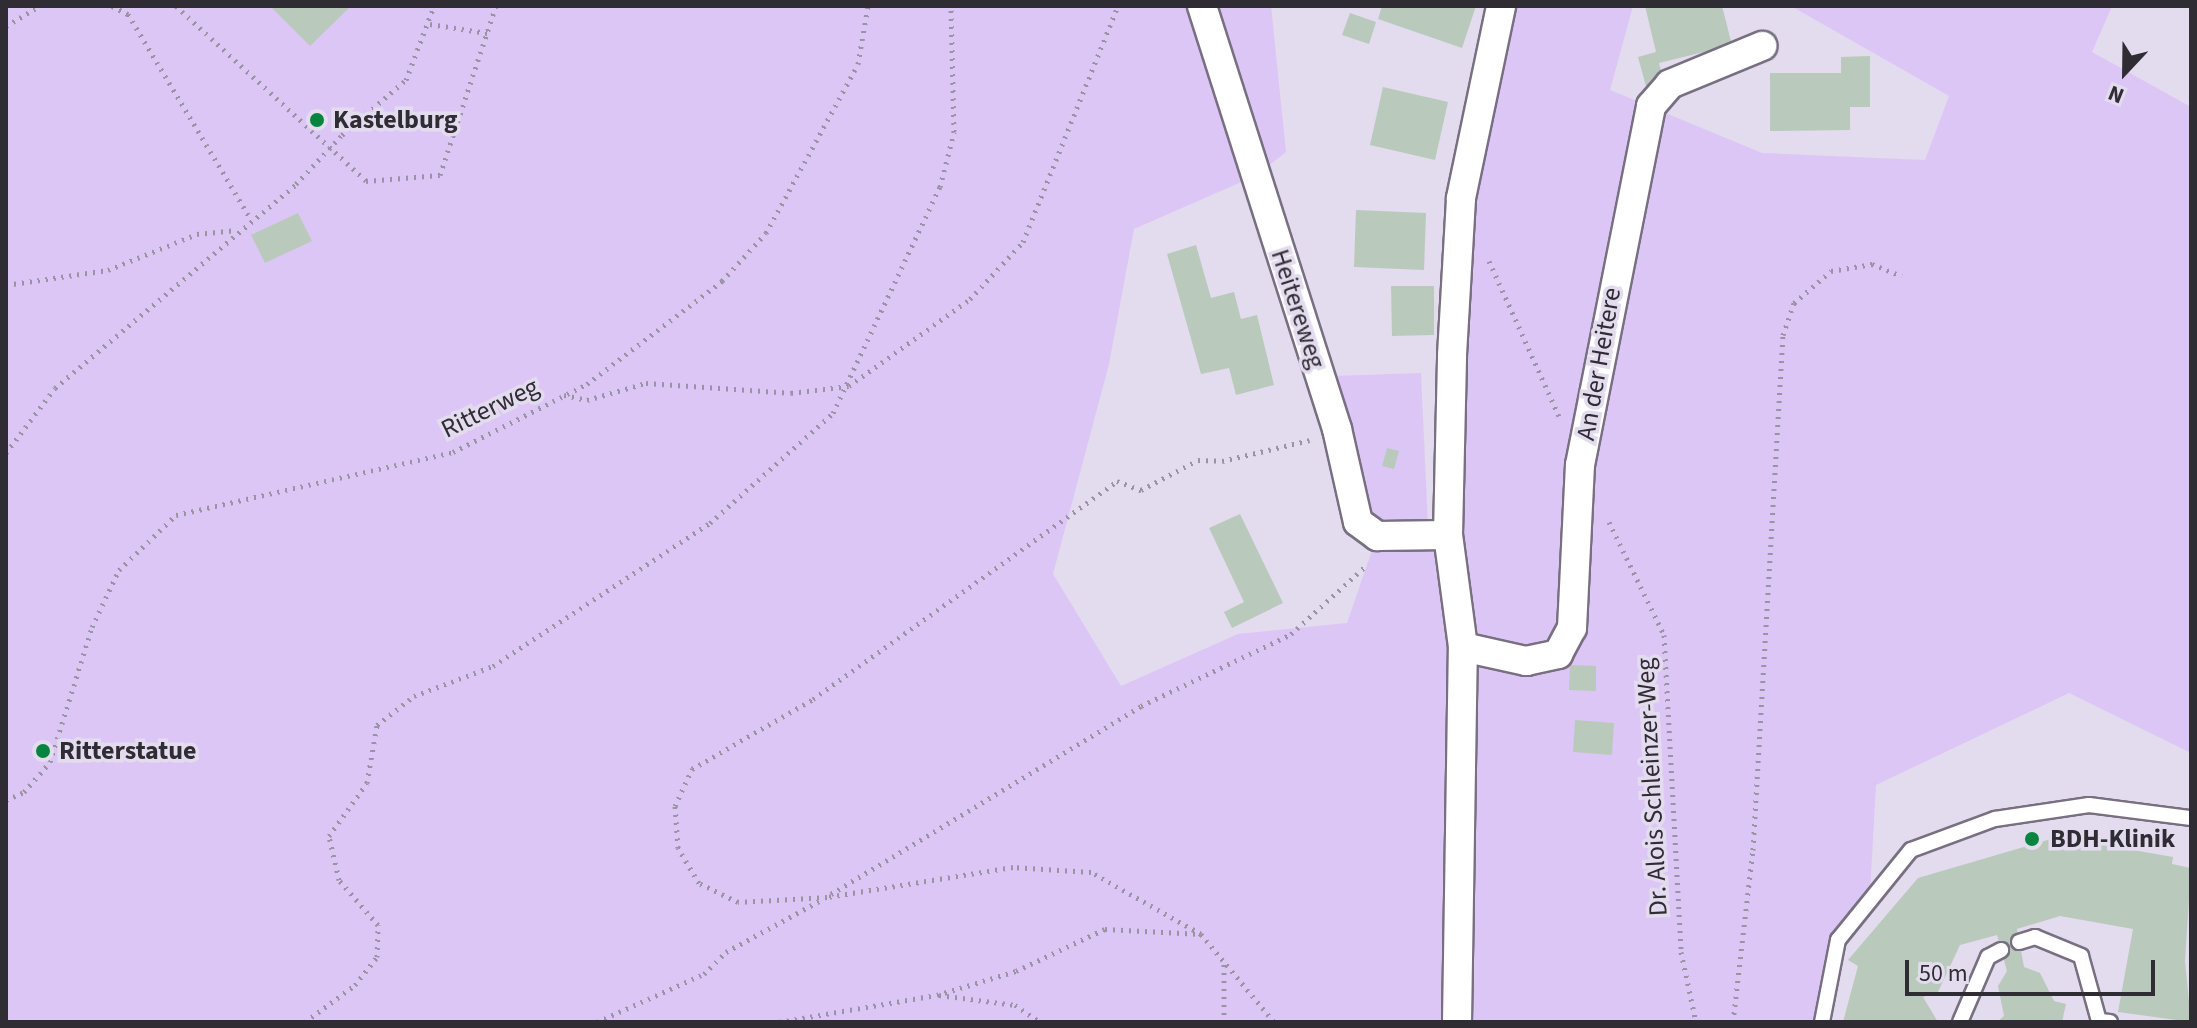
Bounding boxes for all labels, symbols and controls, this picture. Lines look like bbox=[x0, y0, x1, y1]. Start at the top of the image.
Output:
north arrow bbox=[2085, 32, 2165, 112]
text: N bbox=[2103, 77, 2129, 112]
place label: Kastelburg bbox=[333, 104, 458, 136]
marker: Kastelburg bbox=[308, 111, 326, 129]
street label: Heitereweg bbox=[1264, 245, 1332, 373]
street label: An der Heitere bbox=[1570, 285, 1628, 443]
street label: Ritterweg bbox=[436, 371, 544, 445]
street label: Dr. Alois Schleinzer-Weg bbox=[1630, 657, 1674, 917]
place label: Ritterstatue bbox=[59, 735, 196, 767]
marker: Ritterstatue bbox=[34, 742, 52, 760]
place label: BDH-Klinik bbox=[2050, 823, 2175, 855]
marker: BDH-Klinik bbox=[2021, 828, 2043, 850]
scale bar bbox=[1909, 944, 2159, 994]
text: 50 m bbox=[1919, 956, 1968, 991]

